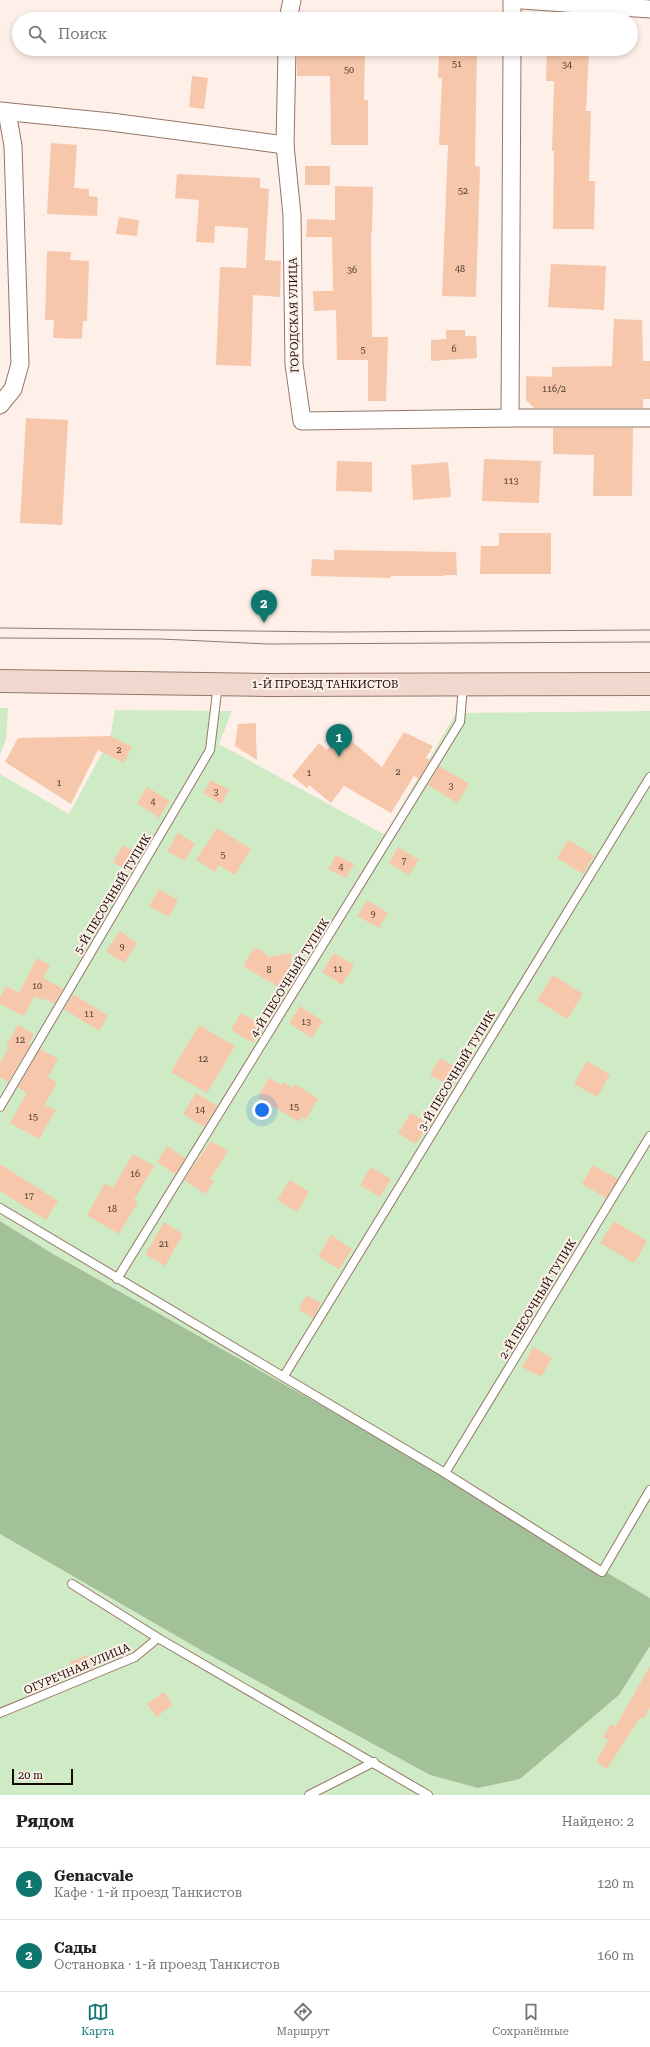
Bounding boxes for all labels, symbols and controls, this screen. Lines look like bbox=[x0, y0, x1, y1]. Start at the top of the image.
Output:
search box bbox=[12, 12, 638, 56]
icon: search bbox=[26, 23, 48, 45]
text: Поиск bbox=[58, 25, 107, 43]
house number: 51 bbox=[452, 59, 462, 69]
house number: 34 bbox=[562, 60, 572, 70]
house number: 50 bbox=[344, 65, 354, 75]
house number: 52 bbox=[458, 186, 468, 196]
street label: ГОРОДСКАЯ УЛИЦА bbox=[286, 257, 302, 373]
house number: 48 bbox=[455, 264, 465, 274]
house number: 36 bbox=[347, 265, 357, 275]
house number: 6 bbox=[451, 344, 457, 354]
house number: 5 bbox=[360, 345, 366, 355]
house number: 116/2 bbox=[542, 384, 566, 394]
house number: 113 bbox=[503, 476, 519, 486]
pin: 2 bbox=[251, 590, 277, 623]
street label: 1-Й ПРОЕЗД ТАНКИСТОВ bbox=[252, 677, 398, 691]
pin: 1 bbox=[326, 724, 352, 757]
house number: 2 bbox=[116, 745, 122, 755]
house number: 2 bbox=[395, 767, 401, 777]
house number: 1 bbox=[306, 768, 312, 778]
house number: 1 bbox=[56, 778, 62, 788]
house number: 3 bbox=[448, 781, 454, 791]
house number: 3 bbox=[213, 787, 219, 797]
house number: 4 bbox=[150, 797, 156, 807]
street label: 5-Й ПЕСОЧНЫЙ ТУПИК bbox=[71, 831, 154, 956]
house number: 5 bbox=[220, 850, 226, 860]
house number: 7 bbox=[401, 856, 407, 866]
house number: 4 bbox=[338, 862, 344, 872]
house number: 9 bbox=[370, 909, 376, 919]
street label: 4-Й ПЕСОЧНЫЙ ТУПИК bbox=[247, 916, 332, 1040]
house number: 9 bbox=[119, 942, 125, 952]
house number: 11 bbox=[333, 964, 343, 974]
house number: 8 bbox=[266, 965, 272, 975]
house number: 10 bbox=[32, 981, 42, 991]
street label: 3-Й ПЕСОЧНЫЙ ТУПИК bbox=[415, 1008, 498, 1133]
house number: 11 bbox=[84, 1009, 94, 1019]
house number: 13 bbox=[301, 1017, 311, 1027]
house number: 12 bbox=[15, 1035, 25, 1045]
house number: 12 bbox=[198, 1054, 208, 1064]
your location bbox=[252, 1100, 272, 1120]
house number: 15 bbox=[289, 1102, 299, 1112]
house number: 14 bbox=[195, 1105, 205, 1115]
house number: 15 bbox=[28, 1112, 38, 1122]
house number: 16 bbox=[130, 1169, 140, 1179]
house number: 17 bbox=[24, 1191, 34, 1201]
house number: 18 bbox=[107, 1204, 117, 1214]
street label: 2-Й ПЕСОЧНЫЙ ТУПИК bbox=[496, 1236, 579, 1361]
house number: 21 bbox=[159, 1239, 169, 1249]
street label: ОГУРЕЧНАЯ УЛИЦА bbox=[22, 1641, 132, 1697]
scale bar bbox=[12, 1767, 73, 1786]
text: 20 m bbox=[18, 1769, 43, 1782]
text: Рядом bbox=[16, 1811, 74, 1831]
text: Найдено: 2 bbox=[562, 1814, 634, 1829]
text: Genacvale bbox=[54, 1867, 133, 1885]
text: 1 bbox=[25, 1876, 33, 1891]
text: 120 m bbox=[597, 1876, 634, 1891]
text: Кафе · 1-й проезд Танкистов bbox=[54, 1885, 242, 1900]
text: Сады bbox=[54, 1939, 97, 1957]
text: 2 bbox=[25, 1948, 33, 1963]
text: 160 m bbox=[597, 1948, 634, 1963]
text: Остановка · 1-й проезд Танкистов bbox=[54, 1957, 280, 1972]
tab: Карта bbox=[81, 2001, 114, 2038]
tab: Маршрут bbox=[277, 2001, 330, 2038]
tab: Сохранённые bbox=[492, 2001, 569, 2038]

